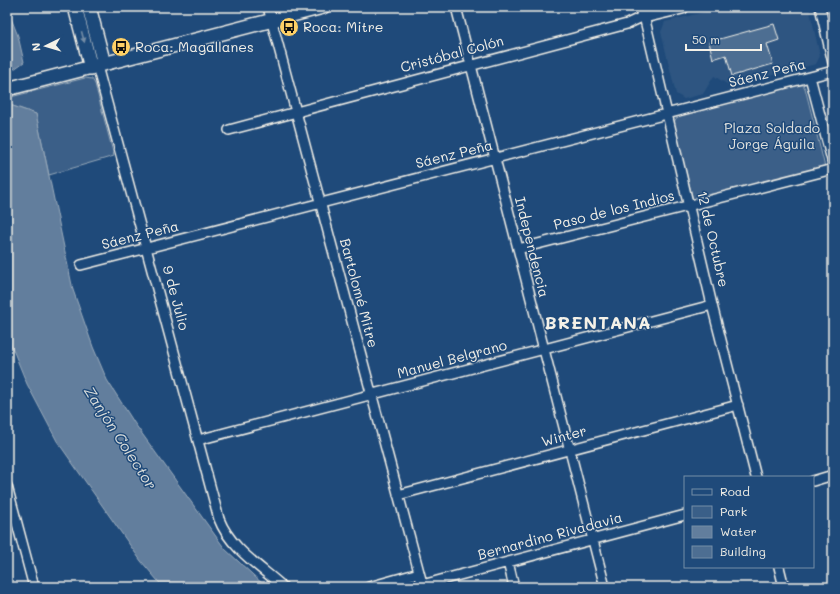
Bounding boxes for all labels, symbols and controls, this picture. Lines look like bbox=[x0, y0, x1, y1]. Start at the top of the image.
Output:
bus stop icon: Roca: Mitre bbox=[278, 16, 300, 38]
place label: Roca: Mitre bbox=[303, 17, 383, 36]
north arrow bbox=[26, 26, 66, 66]
scale bar bbox=[686, 26, 761, 52]
one-way arrow bbox=[80, 31, 86, 43]
street label: Cristóbal Colón bbox=[398, 31, 506, 76]
text: 50 m bbox=[692, 31, 720, 47]
bus stop icon: Roca: Magallanes bbox=[110, 36, 132, 58]
place label: Roca: Magallanes bbox=[135, 37, 254, 56]
text: N bbox=[28, 42, 43, 52]
street label: Sáenz Peña bbox=[726, 54, 808, 91]
park label: Plaza Soldado Jorge Águila bbox=[724, 118, 820, 153]
street label: Sáenz Peña bbox=[413, 135, 495, 172]
street label: Paso de los Indios bbox=[551, 185, 676, 234]
street label: 12 de Octubre bbox=[693, 189, 734, 289]
street label: Independencia bbox=[511, 195, 554, 299]
street label: Sáenz Peña bbox=[99, 216, 181, 253]
street label: Bartolomé Mitre bbox=[336, 236, 383, 350]
street label: 9 de Julio bbox=[159, 263, 194, 332]
district label: BRENTANA bbox=[544, 310, 652, 334]
street label: Manuel Belgrano bbox=[395, 335, 509, 382]
water label: Zanjón Colector bbox=[80, 382, 162, 493]
street label: Winter bbox=[539, 420, 589, 451]
legend bbox=[684, 476, 814, 568]
text: Road bbox=[720, 483, 750, 499]
text: Park bbox=[720, 503, 747, 519]
street label: Bernardino Rivadavia bbox=[475, 507, 624, 564]
text: Water bbox=[720, 523, 757, 539]
text: Building bbox=[720, 543, 766, 559]

